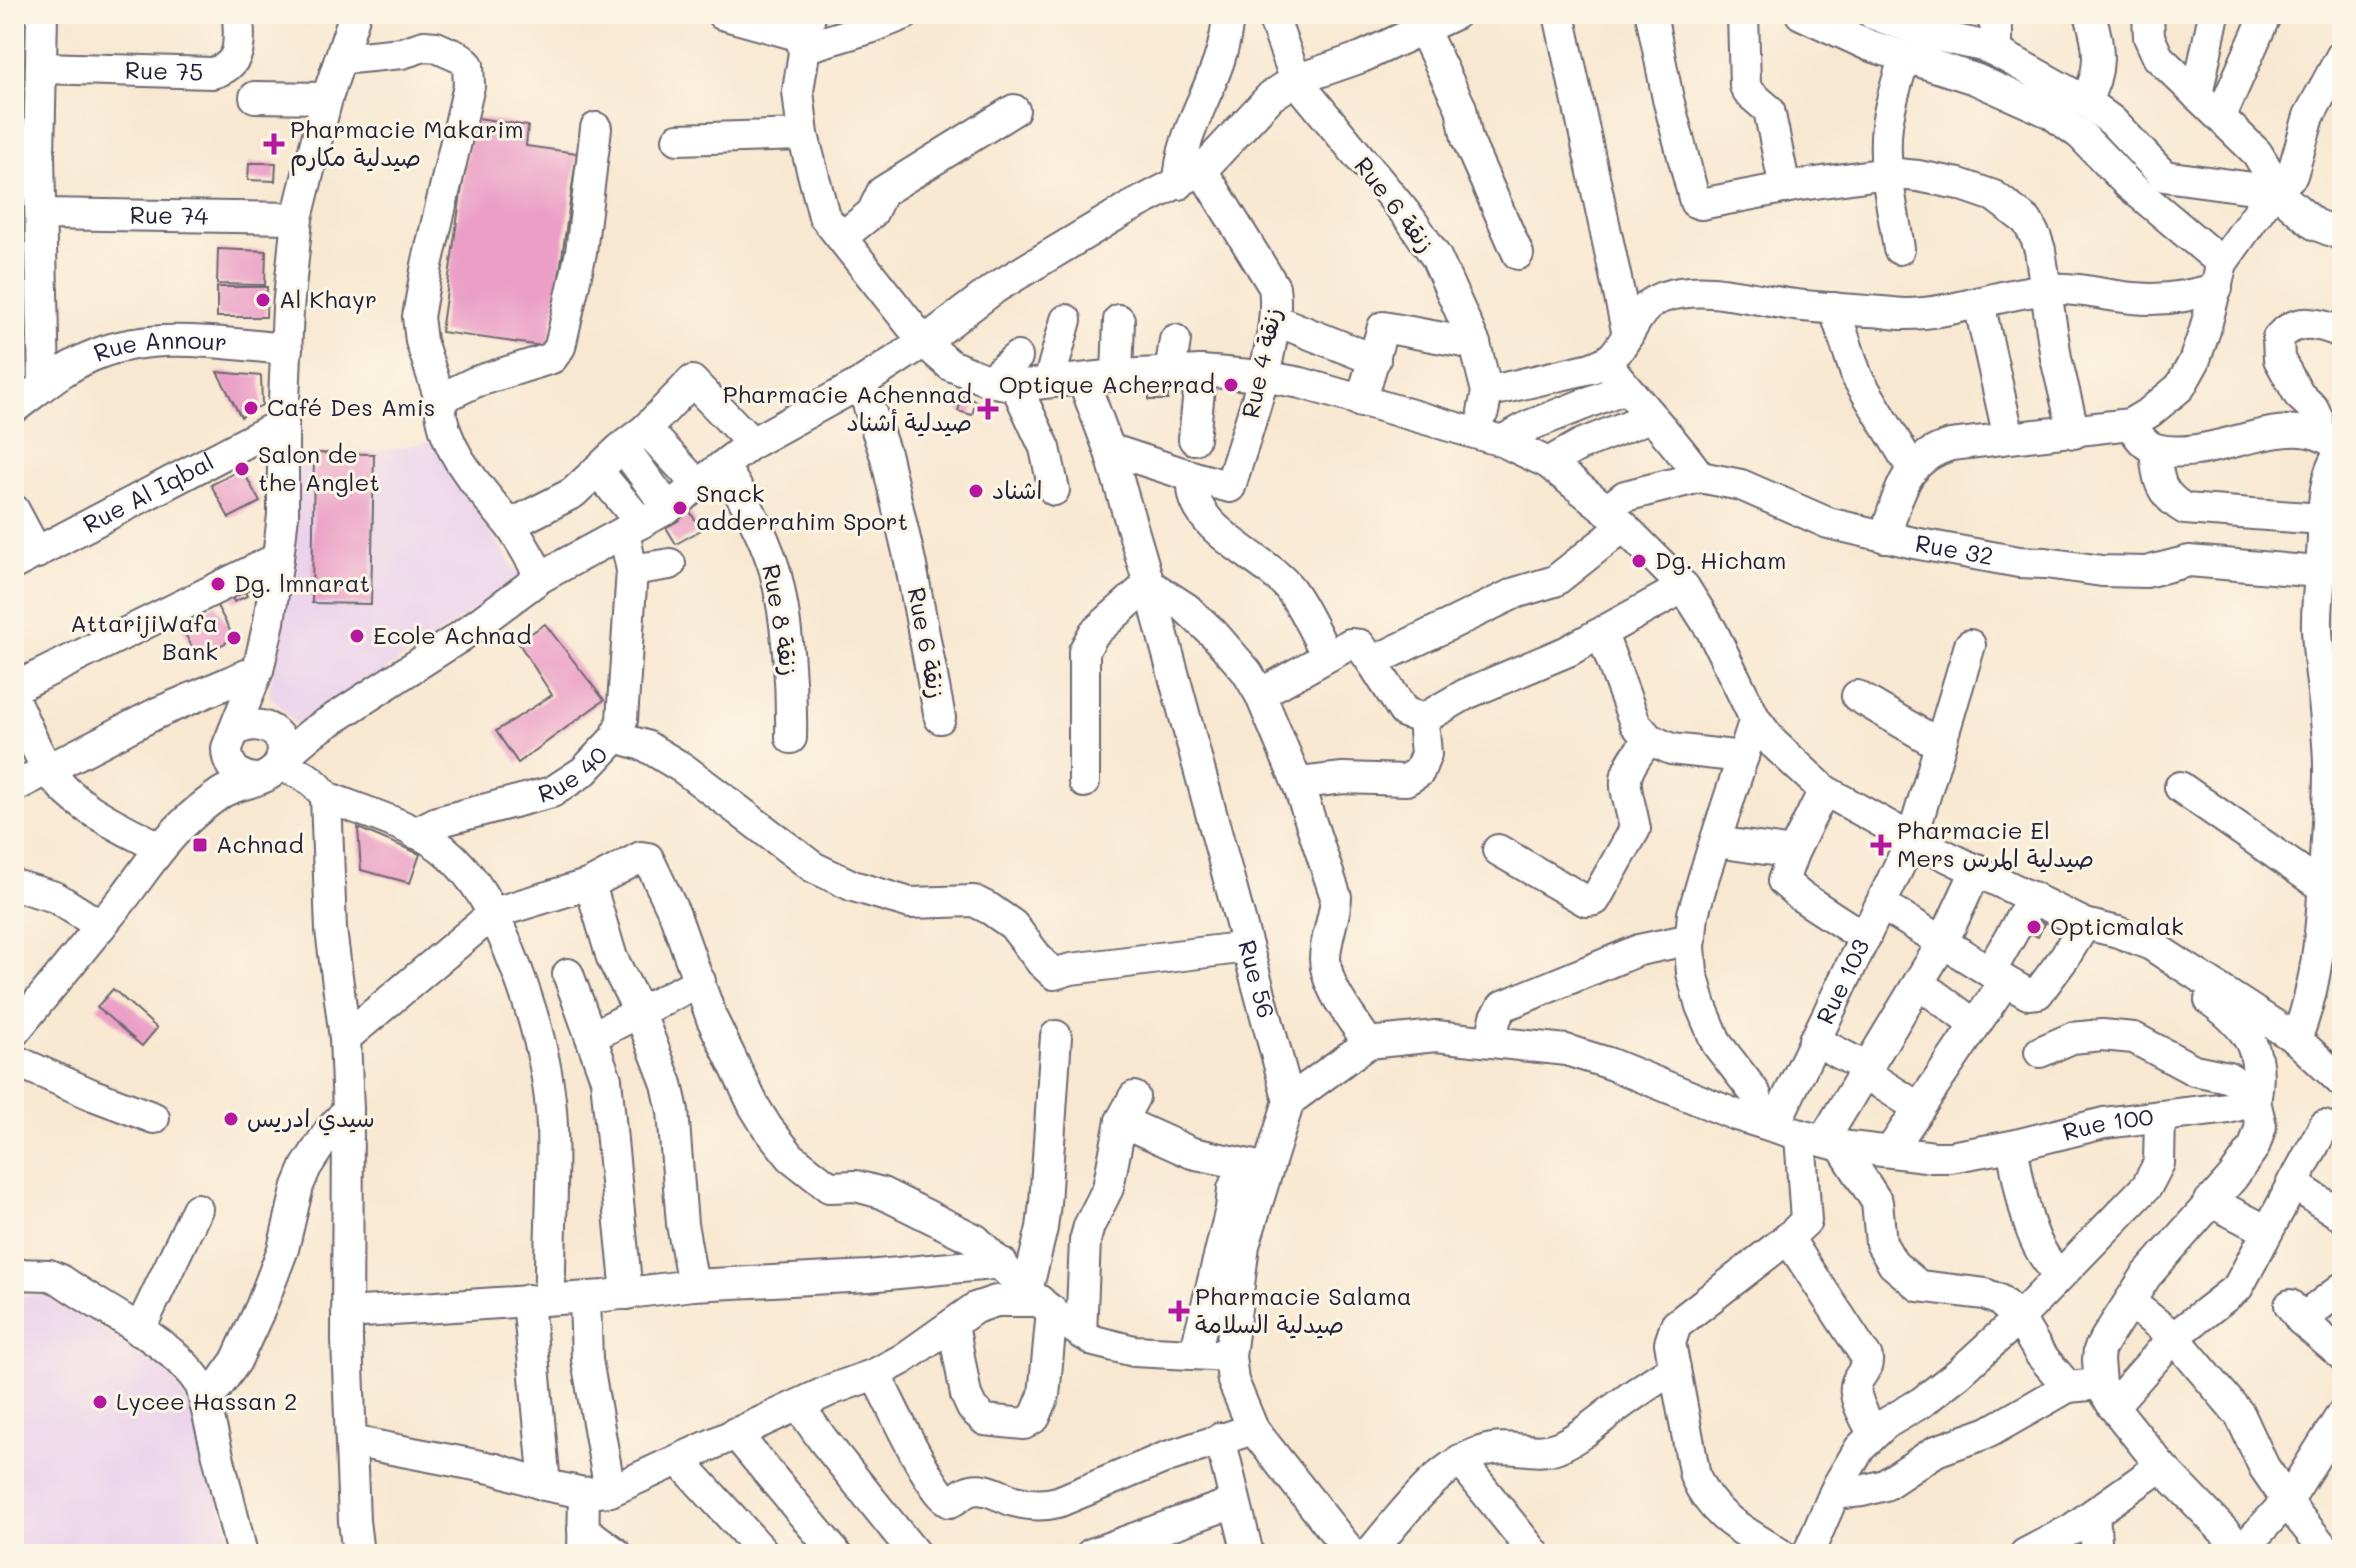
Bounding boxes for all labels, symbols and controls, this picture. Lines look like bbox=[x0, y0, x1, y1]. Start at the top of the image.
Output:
street label: Rue 75 bbox=[124, 53, 204, 87]
place label: Pharmacie Makarim صيدلية مكارم bbox=[290, 113, 524, 176]
marker: Pharmacie Makarim صيدلية مكارم bbox=[265, 135, 283, 153]
street label: Rue 6 زنقة bbox=[1348, 150, 1442, 258]
street label: Rue 74 bbox=[130, 198, 209, 231]
place label: Al Khayr bbox=[279, 283, 377, 314]
marker: Al Khayr bbox=[254, 291, 272, 309]
street label: Rue 4 زنقة bbox=[1234, 305, 1287, 421]
street label: Rue Annour bbox=[89, 324, 228, 368]
place label: Optique Acherrad bbox=[999, 368, 1215, 399]
marker: Optique Acherrad bbox=[1222, 376, 1240, 394]
place label: Pharmacie Achennad صيدلية أشناد bbox=[723, 378, 972, 437]
place label: Café Des Amis bbox=[267, 391, 435, 422]
marker: Café Des Amis bbox=[242, 399, 260, 417]
marker: Pharmacie Achennad صيدلية أشناد bbox=[979, 400, 997, 418]
place label: Salon de the Anglet bbox=[258, 438, 380, 497]
street label: Rue Al Iqbal bbox=[77, 445, 219, 539]
marker: Salon de the Anglet bbox=[233, 460, 251, 478]
place label: اشناد bbox=[992, 474, 1042, 505]
place label: Snack adderrahim Sport bbox=[696, 477, 908, 536]
marker: اشناد bbox=[967, 482, 985, 500]
marker: Snack adderrahim Sport bbox=[671, 499, 689, 517]
street label: Rue 32 bbox=[1913, 527, 1996, 571]
place label: Dg. Hicham bbox=[1655, 544, 1786, 575]
marker: Dg. Hicham bbox=[1630, 552, 1648, 570]
street label: Rue 8 زنقة bbox=[756, 562, 807, 678]
place label: Dg. lmnarat bbox=[234, 567, 370, 598]
marker: Dg. lmnarat bbox=[209, 575, 227, 593]
street label: Rue 6 زنقة bbox=[902, 585, 953, 701]
place label: AttarijiWafa Bank bbox=[70, 607, 218, 666]
place label: Ecole Achnad bbox=[373, 619, 531, 650]
marker: Ecole Achnad bbox=[348, 627, 366, 645]
marker: AttarijiWafa Bank bbox=[225, 629, 243, 647]
street label: Rue 40 bbox=[535, 739, 614, 809]
place label: Pharmacie El Mers صيدلية المرس bbox=[1897, 814, 2094, 873]
place label: Achnad bbox=[216, 828, 304, 859]
marker: Achnad bbox=[191, 836, 209, 854]
marker: Pharmacie El Mers صيدلية المرس bbox=[1872, 836, 1890, 854]
place label: Opticmalak bbox=[2050, 910, 2184, 941]
marker: Opticmalak bbox=[2025, 918, 2043, 936]
street label: Rue 103 bbox=[1808, 934, 1876, 1029]
street label: Rue 56 bbox=[1232, 936, 1283, 1021]
street label: Rue 100 bbox=[2059, 1100, 2155, 1147]
place label: سيدي ادريس bbox=[247, 1102, 375, 1136]
marker: سيدي ادريس bbox=[222, 1110, 240, 1128]
place label: Pharmacie Salama صيدلية السلامة bbox=[1195, 1280, 1412, 1339]
marker: Pharmacie Salama صيدلية السلامة bbox=[1170, 1302, 1188, 1320]
place label: Lycee Hassan 2 bbox=[116, 1385, 297, 1416]
marker: Lycee Hassan 2 bbox=[91, 1393, 109, 1411]

